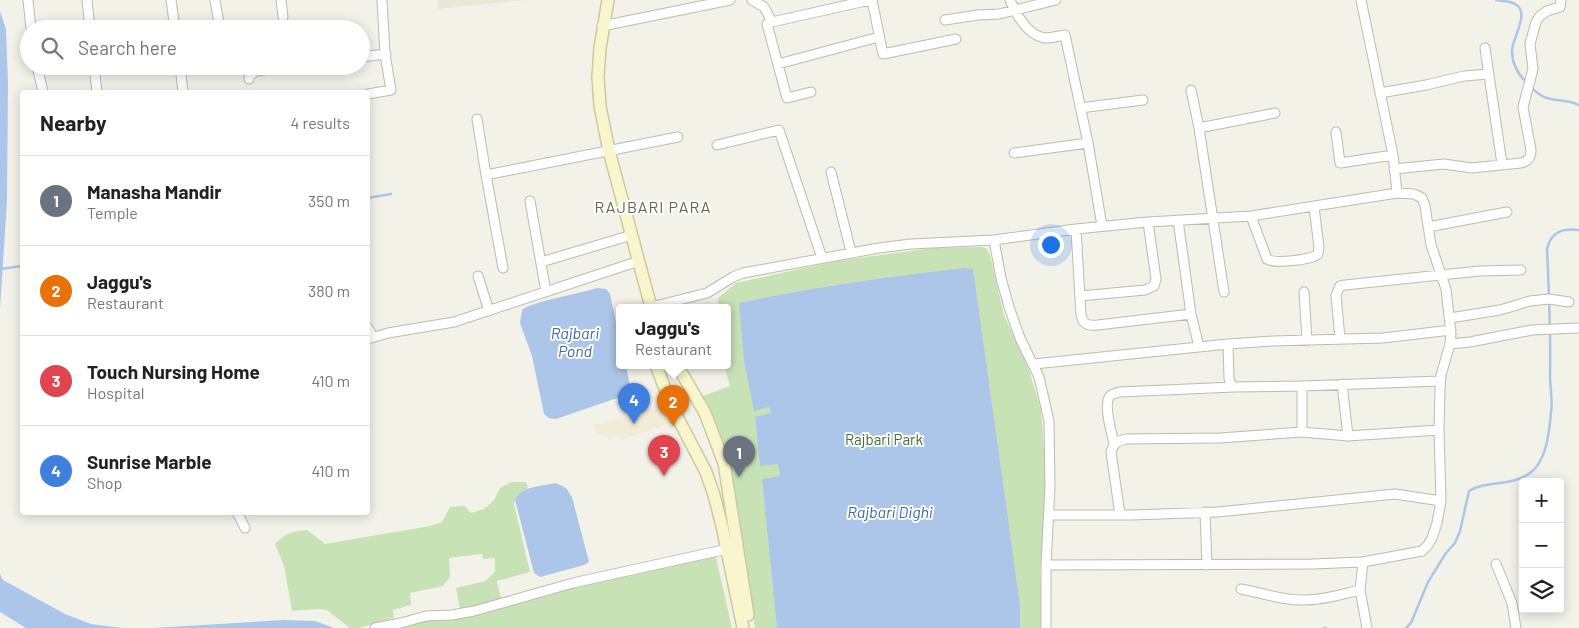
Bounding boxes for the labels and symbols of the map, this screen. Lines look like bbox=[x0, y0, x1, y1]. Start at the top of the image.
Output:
district label: RAJBARI PARA bbox=[594, 197, 712, 216]
your location bbox=[1038, 232, 1064, 258]
water label: Rajbari Pond bbox=[551, 323, 599, 360]
pin: 4 bbox=[618, 383, 650, 424]
pin: 2 bbox=[657, 385, 689, 426]
park label: Rajbari Park bbox=[845, 430, 924, 448]
pin: 3 bbox=[648, 435, 680, 476]
pin: 1 bbox=[723, 436, 755, 477]
water label: Rajbari Dighi bbox=[847, 502, 933, 521]

